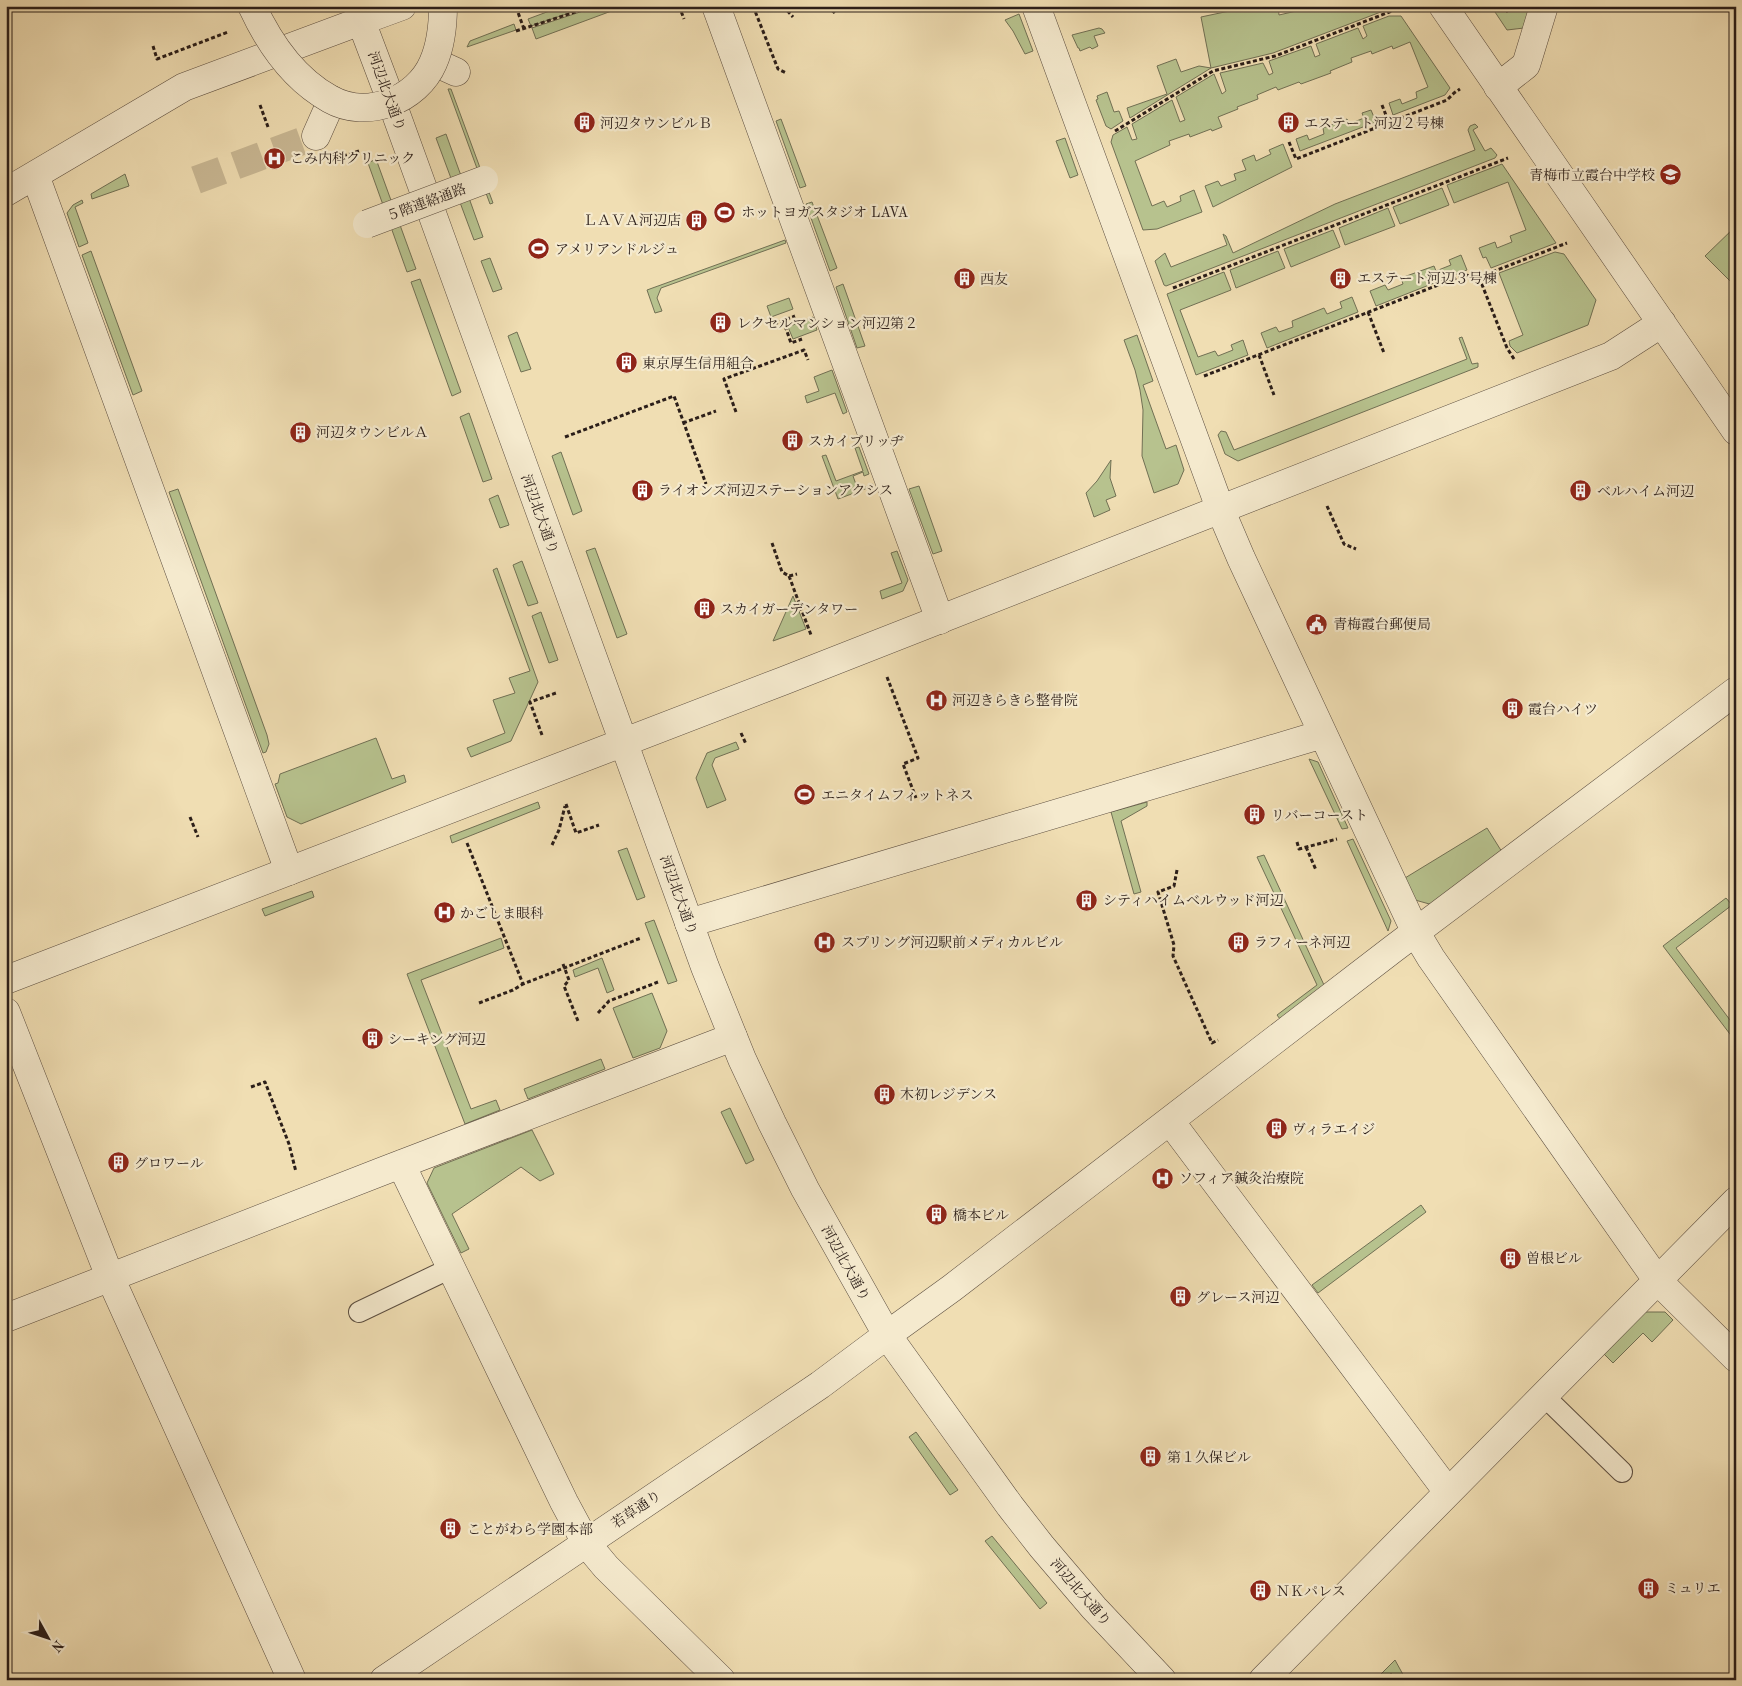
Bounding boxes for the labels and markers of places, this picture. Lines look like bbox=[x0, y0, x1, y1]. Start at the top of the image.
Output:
building icon: 河辺タウンビルＢ bbox=[572, 111, 596, 135]
building icon: エステート河辺２号棟 bbox=[1276, 111, 1300, 135]
place label: 河辺タウンビルＢ bbox=[600, 116, 712, 131]
place label: エステート河辺２号棟 bbox=[1304, 116, 1444, 131]
hospital icon: こみ内科クリニック bbox=[262, 146, 286, 170]
place label: こみ内科クリニック bbox=[290, 151, 415, 166]
school or university icon: 青梅市立霞台中学校 bbox=[1659, 163, 1683, 187]
place label: 青梅市立霞台中学校 bbox=[1529, 167, 1655, 183]
sports icon: ホットヨガスタジオ LAVA bbox=[713, 200, 737, 224]
place label: ホットヨガスタジオ LAVA bbox=[741, 205, 908, 220]
building icon: ＬＡＶＡ河辺店 bbox=[685, 208, 709, 232]
place label: ＬＡＶＡ河辺店 bbox=[583, 213, 681, 228]
sports icon: アメリアンドルジュ bbox=[527, 237, 551, 261]
place label: アメリアンドルジュ bbox=[555, 242, 679, 257]
building icon: エステート河辺３号棟 bbox=[1329, 266, 1353, 290]
building icon: 西友 bbox=[952, 267, 976, 291]
place label: 西友 bbox=[980, 271, 1008, 287]
place label: エステート河辺３号棟 bbox=[1357, 271, 1497, 286]
building icon: レクセルマンション河辺第２ bbox=[709, 311, 733, 335]
place label: レクセルマンション河辺第２ bbox=[737, 316, 918, 331]
building icon: 東京厚生信用組合 bbox=[614, 351, 638, 375]
place label: 東京厚生信用組合 bbox=[642, 356, 754, 371]
building icon: 河辺タウンビルＡ bbox=[288, 420, 312, 444]
place label: 河辺タウンビルＡ bbox=[316, 425, 428, 440]
building icon: スカイブリッヂ bbox=[780, 429, 804, 453]
place label: スカイブリッヂ bbox=[808, 434, 904, 449]
building icon: ライオンズ河辺ステーションアクシス bbox=[630, 478, 654, 502]
building icon: ベルハイム河辺 bbox=[1569, 479, 1593, 503]
place label: ライオンズ河辺ステーションアクシス bbox=[658, 483, 893, 498]
place label: ベルハイム河辺 bbox=[1597, 484, 1694, 499]
building icon: スカイガーデンタワー bbox=[692, 597, 716, 621]
place label: スカイガーデンタワー bbox=[720, 602, 858, 617]
public building icon: 青梅霞台郵便局 bbox=[1305, 612, 1329, 636]
place label: 青梅霞台郵便局 bbox=[1333, 616, 1431, 632]
hospital icon: 河辺きらきら整骨院 bbox=[924, 688, 948, 712]
place label: 河辺きらきら整骨院 bbox=[952, 693, 1078, 708]
building icon: 霞台ハイツ bbox=[1500, 697, 1524, 721]
place label: 霞台ハイツ bbox=[1528, 701, 1598, 717]
sports icon: エニタイムフィットネス bbox=[793, 783, 817, 807]
place label: エニタイムフィットネス bbox=[821, 788, 973, 803]
building icon: リバーコースト bbox=[1243, 803, 1267, 827]
place label: リバーコースト bbox=[1271, 809, 1368, 823]
building icon: シティハイムベルウッド河辺 bbox=[1075, 888, 1099, 912]
place label: シティハイムベルウッド河辺 bbox=[1103, 893, 1284, 908]
hospital icon: かごしま眼科 bbox=[432, 901, 456, 925]
place label: かごしま眼科 bbox=[460, 906, 544, 921]
hospital icon: スプリング河辺駅前メディカルビル bbox=[813, 930, 837, 954]
building icon: ラフィーネ河辺 bbox=[1226, 930, 1250, 954]
place label: スプリング河辺駅前メディカルビル bbox=[841, 935, 1063, 950]
place label: ラフィーネ河辺 bbox=[1254, 935, 1350, 950]
building icon: シーキング河辺 bbox=[360, 1027, 384, 1051]
place label: シーキング河辺 bbox=[388, 1032, 486, 1047]
building icon: 木初レジデンス bbox=[872, 1082, 896, 1106]
place label: 木初レジデンス bbox=[900, 1087, 997, 1102]
building icon: ヴィラエイジ bbox=[1264, 1117, 1288, 1141]
place label: ヴィラエイジ bbox=[1292, 1122, 1375, 1137]
building icon: グロワール bbox=[106, 1151, 130, 1175]
place label: グロワール bbox=[134, 1156, 204, 1171]
hospital icon: ソフィア鍼灸治療院 bbox=[1151, 1166, 1175, 1190]
place label: ソフィア鍼灸治療院 bbox=[1179, 1171, 1304, 1186]
building icon: 橋本ビル bbox=[925, 1203, 949, 1227]
place label: 橋本ビル bbox=[953, 1208, 1009, 1223]
building icon: 曽根ビル bbox=[1498, 1246, 1522, 1270]
place label: 曽根ビル bbox=[1526, 1251, 1582, 1266]
building icon: グレース河辺 bbox=[1168, 1285, 1192, 1309]
place label: グレース河辺 bbox=[1196, 1290, 1279, 1305]
building icon: 第１久保ビル bbox=[1139, 1445, 1163, 1469]
place label: 第１久保ビル bbox=[1167, 1450, 1251, 1465]
building icon: ことがわら学園本部 bbox=[439, 1517, 463, 1541]
place label: ことがわら学園本部 bbox=[467, 1522, 593, 1537]
building icon: ミュリエ bbox=[1637, 1576, 1661, 1600]
building icon: ＮＫパレス bbox=[1248, 1579, 1272, 1603]
place label: ミュリエ bbox=[1665, 1582, 1720, 1596]
place label: ＮＫパレス bbox=[1276, 1585, 1346, 1599]

